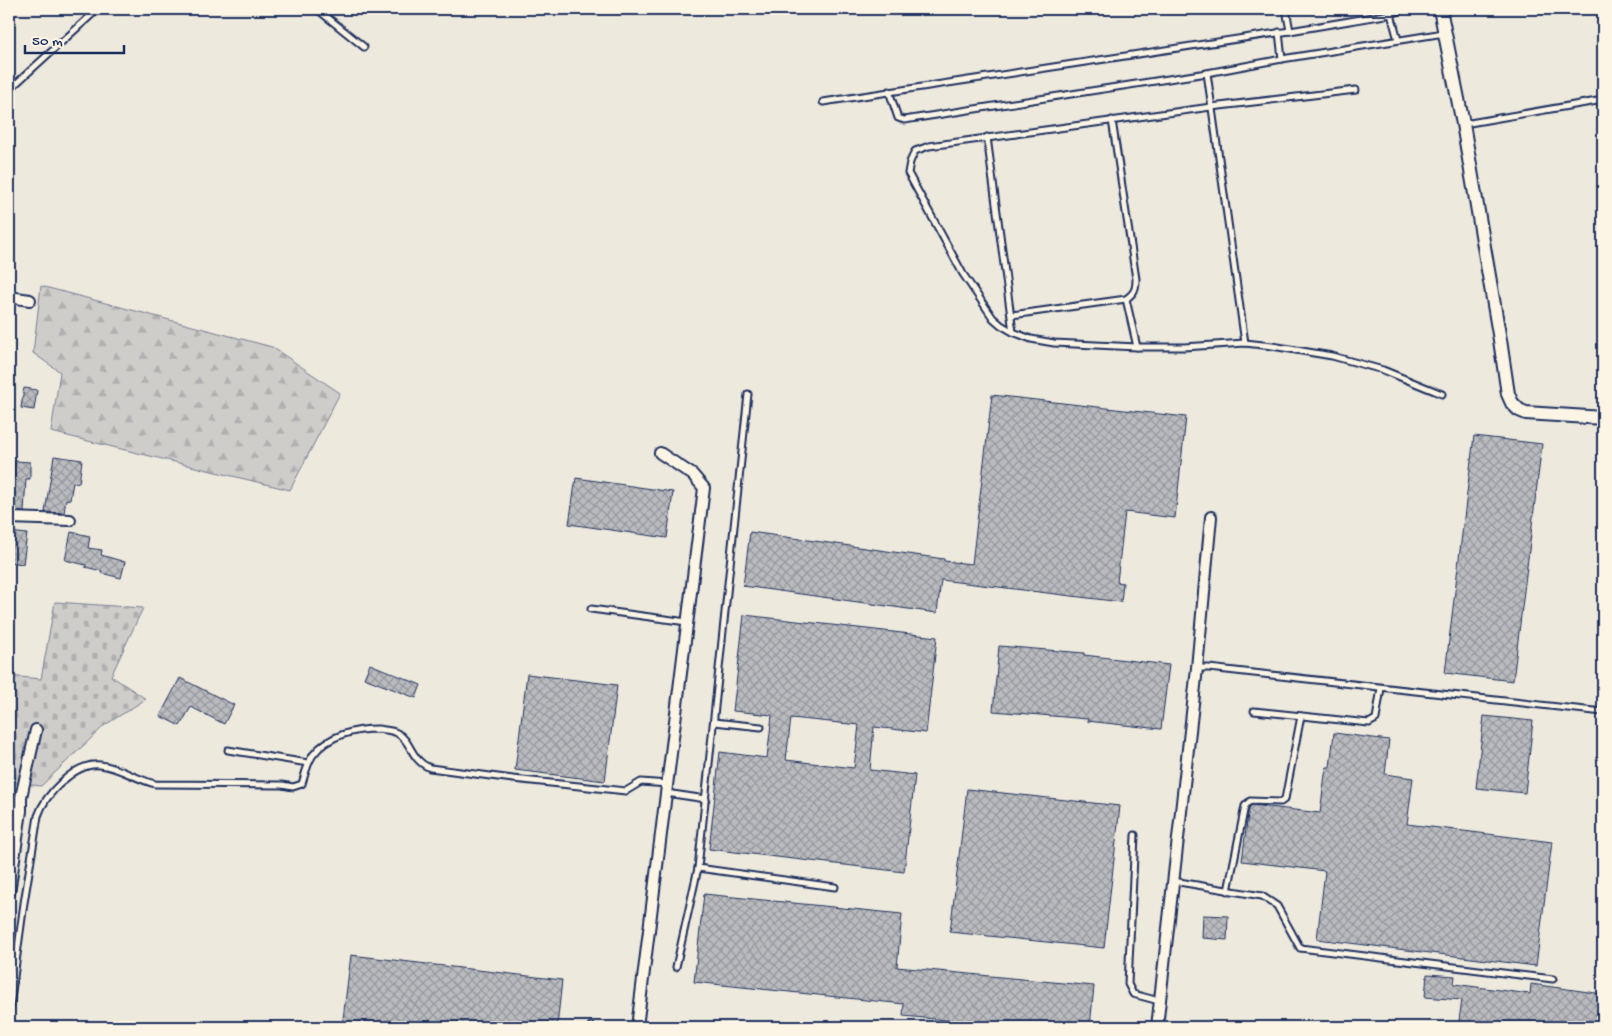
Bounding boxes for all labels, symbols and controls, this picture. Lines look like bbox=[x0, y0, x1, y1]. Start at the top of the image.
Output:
scale bar bbox=[25, 22, 124, 54]
text: 50 m bbox=[32, 33, 63, 51]

